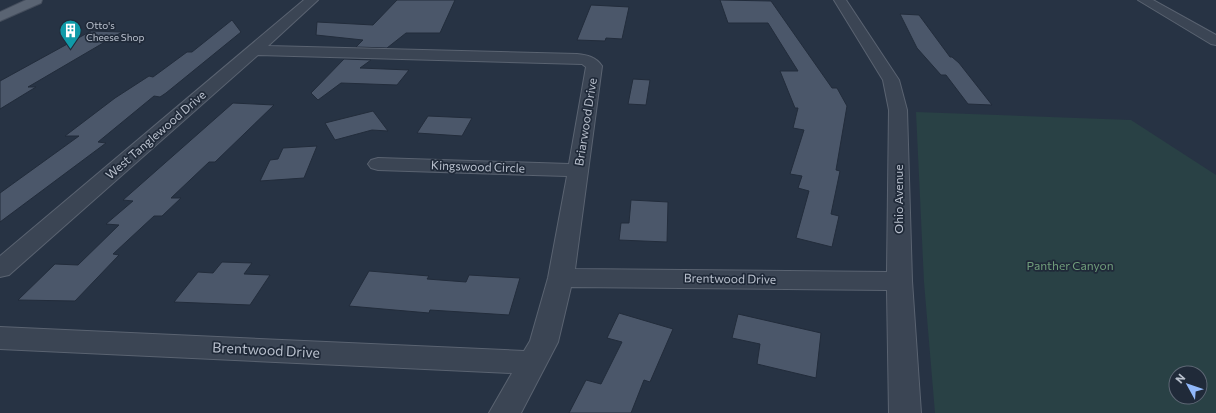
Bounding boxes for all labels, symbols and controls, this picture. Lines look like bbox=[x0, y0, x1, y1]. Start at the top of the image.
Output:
building icon: Otto's Cheese Shop bbox=[58, 18, 84, 51]
place label: Otto's Cheese Shop bbox=[86, 19, 144, 43]
street label: Briarwood Drive bbox=[571, 77, 599, 167]
street label: West Tanglewood Drive bbox=[102, 87, 208, 181]
street label: Kingswood Circle bbox=[431, 157, 525, 175]
street label: Ohio Avenue bbox=[891, 164, 905, 234]
park label: Panther Canyon bbox=[1026, 258, 1114, 272]
street label: Brentwood Drive bbox=[684, 270, 776, 286]
street label: Brentwood Drive bbox=[212, 338, 320, 361]
north arrow bbox=[1168, 365, 1208, 405]
text: N bbox=[1172, 371, 1188, 386]

